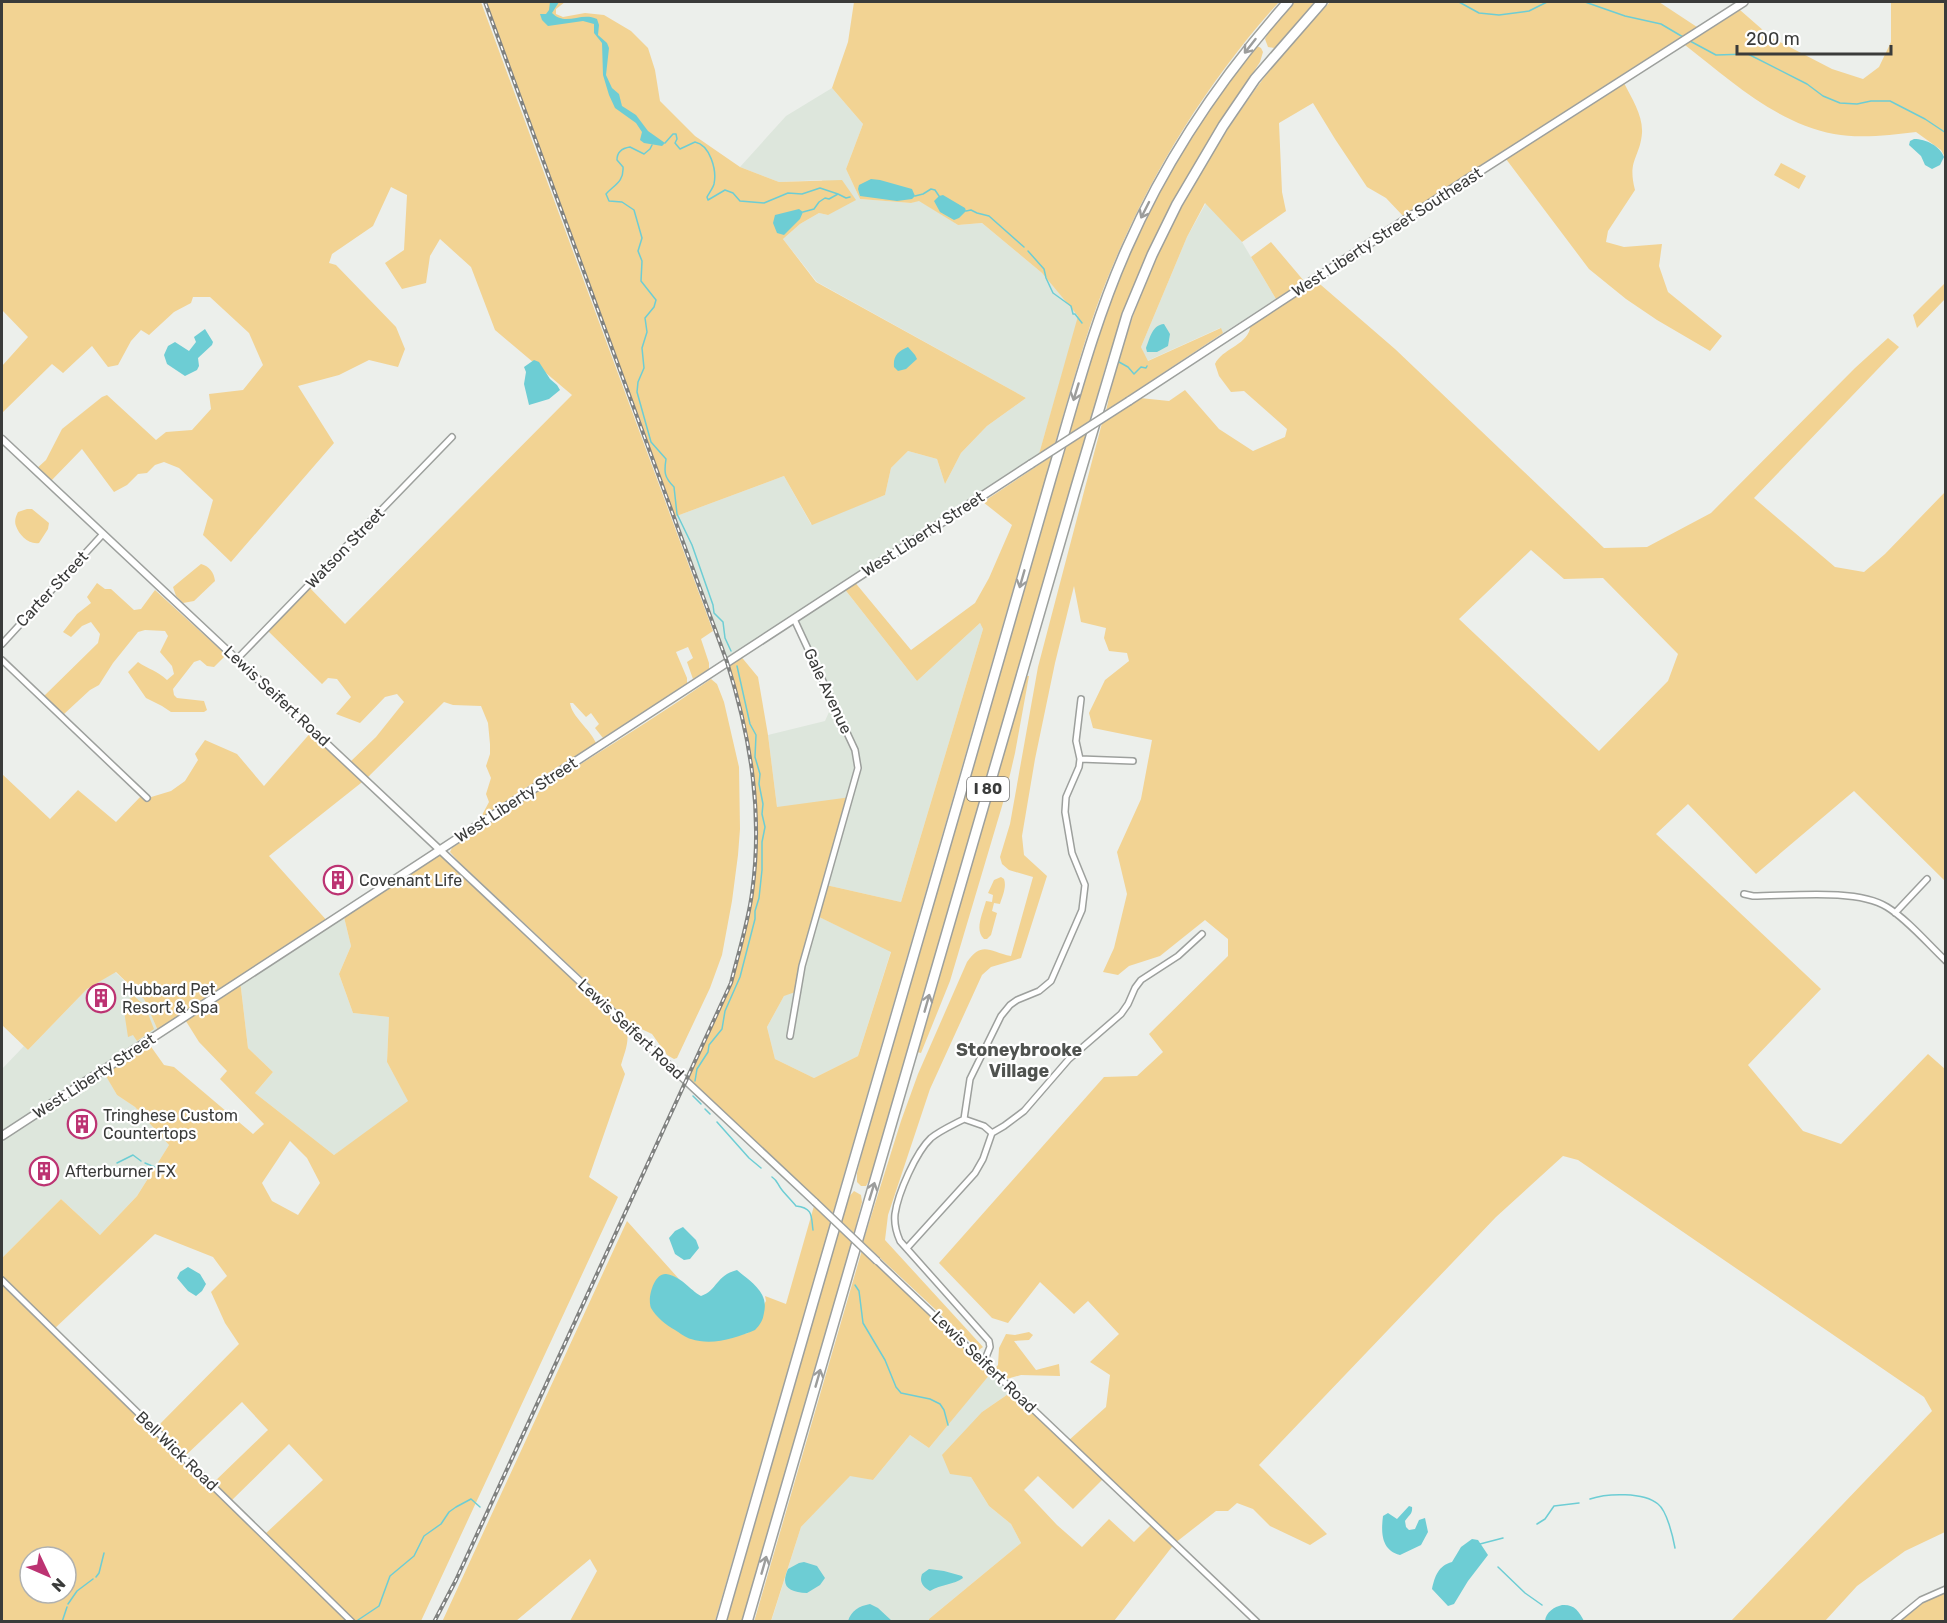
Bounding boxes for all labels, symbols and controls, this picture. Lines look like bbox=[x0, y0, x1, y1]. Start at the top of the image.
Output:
scale bar bbox=[1737, 18, 1892, 56]
text: 200 m bbox=[1746, 28, 1800, 50]
one-way arrow bbox=[1243, 38, 1256, 54]
street label: West Liberty Street Southeast bbox=[1288, 163, 1486, 301]
one-way arrow bbox=[1139, 201, 1151, 218]
one-way arrow bbox=[1070, 382, 1081, 401]
street label: West Liberty Street bbox=[858, 487, 988, 581]
street label: Watson Street bbox=[302, 504, 388, 592]
street label: Carter Street bbox=[12, 547, 92, 631]
one-way arrow bbox=[1016, 569, 1027, 588]
street label: Lewis Seifert Road bbox=[220, 642, 334, 750]
street label: Gale Avenue bbox=[800, 645, 856, 737]
street label: West Liberty Street bbox=[451, 753, 581, 847]
road number: I 80 bbox=[967, 777, 1009, 801]
building icon: Covenant Life bbox=[322, 864, 354, 896]
place label: Covenant Life bbox=[359, 871, 462, 890]
street label: Lewis Seifert Road bbox=[574, 975, 688, 1083]
place label: Hubbard Pet Resort & Spa bbox=[122, 980, 218, 1017]
building icon: Hubbard Pet Resort & Spa bbox=[85, 982, 117, 1014]
one-way arrow bbox=[922, 994, 933, 1013]
street label: West Liberty Street bbox=[29, 1029, 159, 1123]
district label: Stoneybrooke Village bbox=[956, 1039, 1082, 1082]
place label: Tringhese Custom Countertops bbox=[103, 1106, 238, 1143]
building icon: Tringhese Custom Countertops bbox=[66, 1108, 98, 1140]
building icon: Afterburner FX bbox=[28, 1155, 60, 1187]
place label: Afterburner FX bbox=[65, 1162, 176, 1181]
one-way arrow bbox=[867, 1182, 878, 1201]
street label: Lewis Seifert Road bbox=[928, 1307, 1040, 1417]
one-way arrow bbox=[813, 1369, 824, 1388]
street label: Bell Wick Road bbox=[132, 1407, 222, 1495]
north arrow bbox=[18, 1545, 78, 1605]
one-way arrow bbox=[759, 1556, 770, 1575]
text: N bbox=[48, 1574, 69, 1596]

